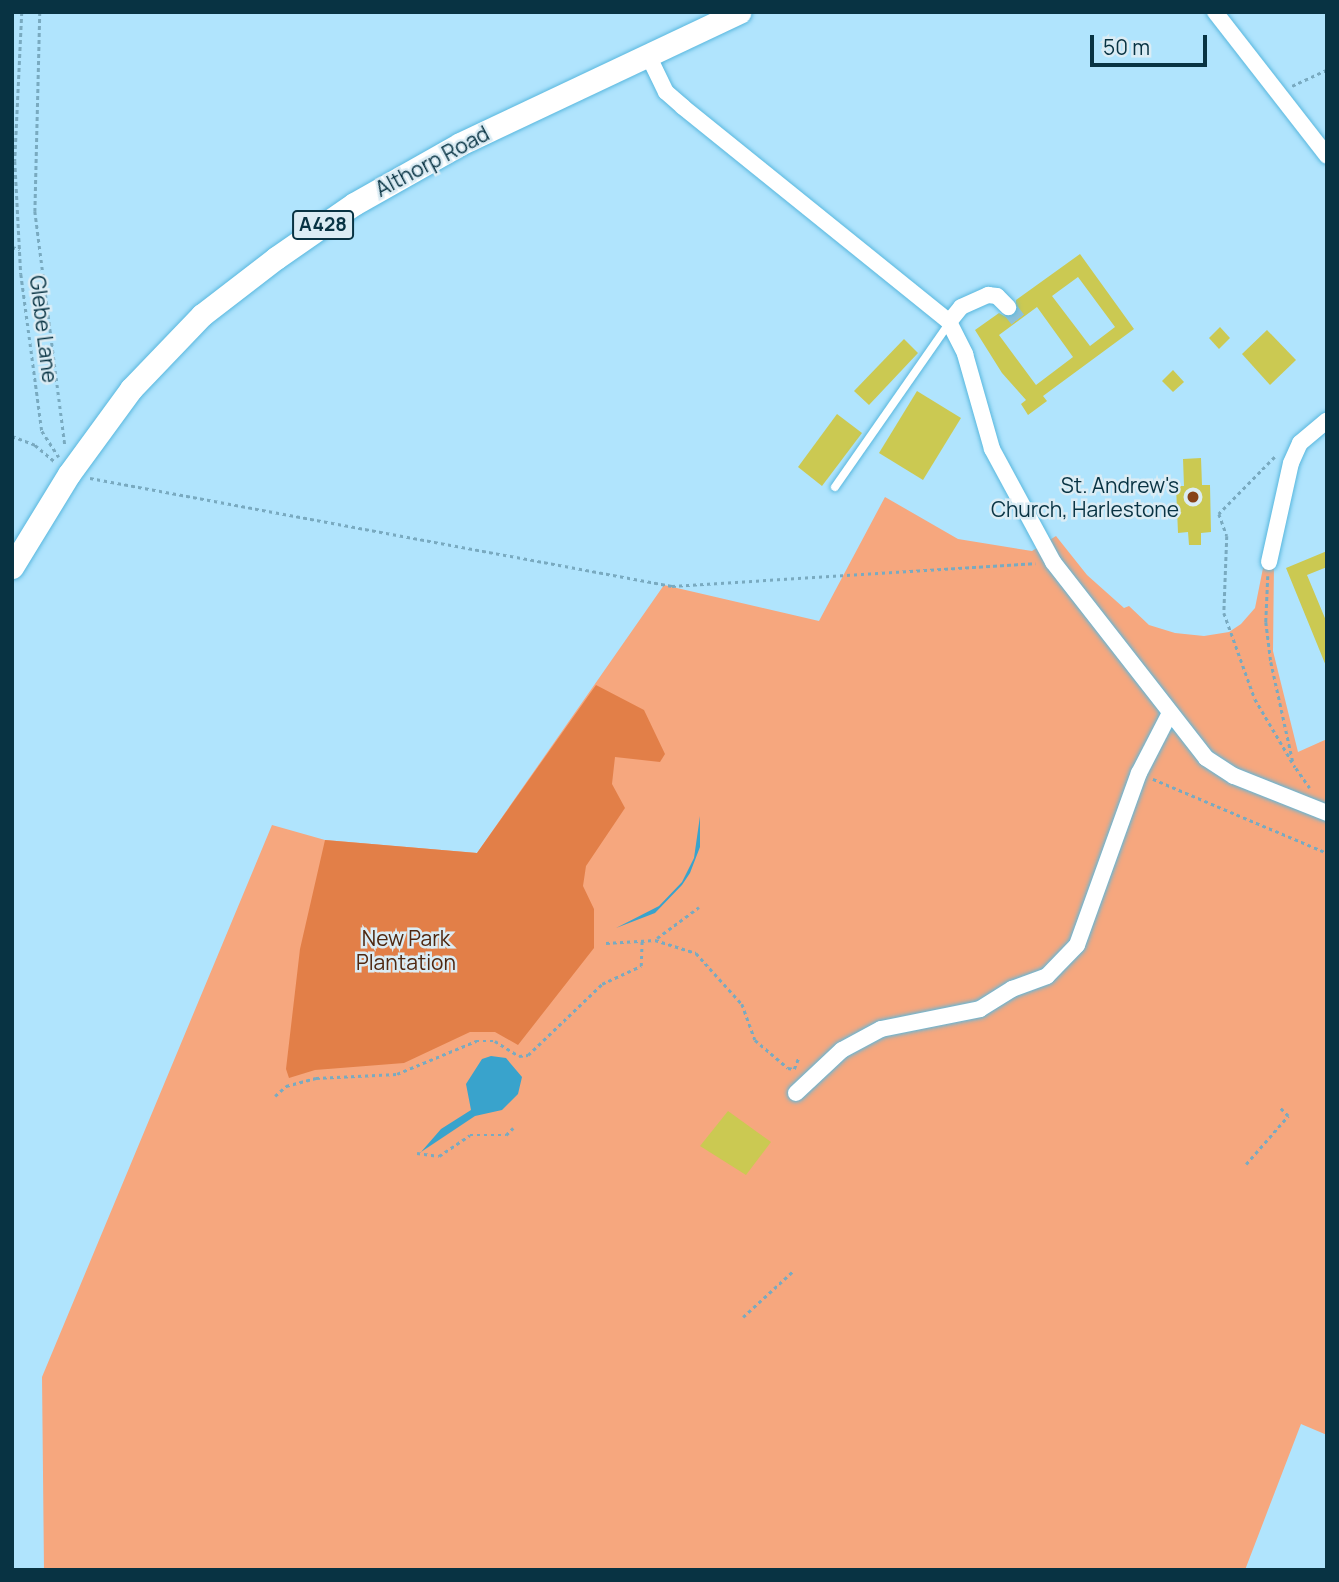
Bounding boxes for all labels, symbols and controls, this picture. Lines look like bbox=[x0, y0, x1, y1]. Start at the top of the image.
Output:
scale bar bbox=[1094, 21, 1211, 65]
text: 50 m bbox=[1103, 33, 1150, 61]
street label: Althorp Road bbox=[371, 120, 493, 202]
road number: A428 bbox=[292, 210, 354, 241]
street label: Glebe Lane bbox=[25, 274, 63, 384]
place label: St. Andrew's Church, Harlestone bbox=[991, 472, 1179, 522]
marker: St. Andrew's Church, Harlestone bbox=[1185, 489, 1201, 505]
park label: New Park Plantation bbox=[356, 925, 456, 975]

